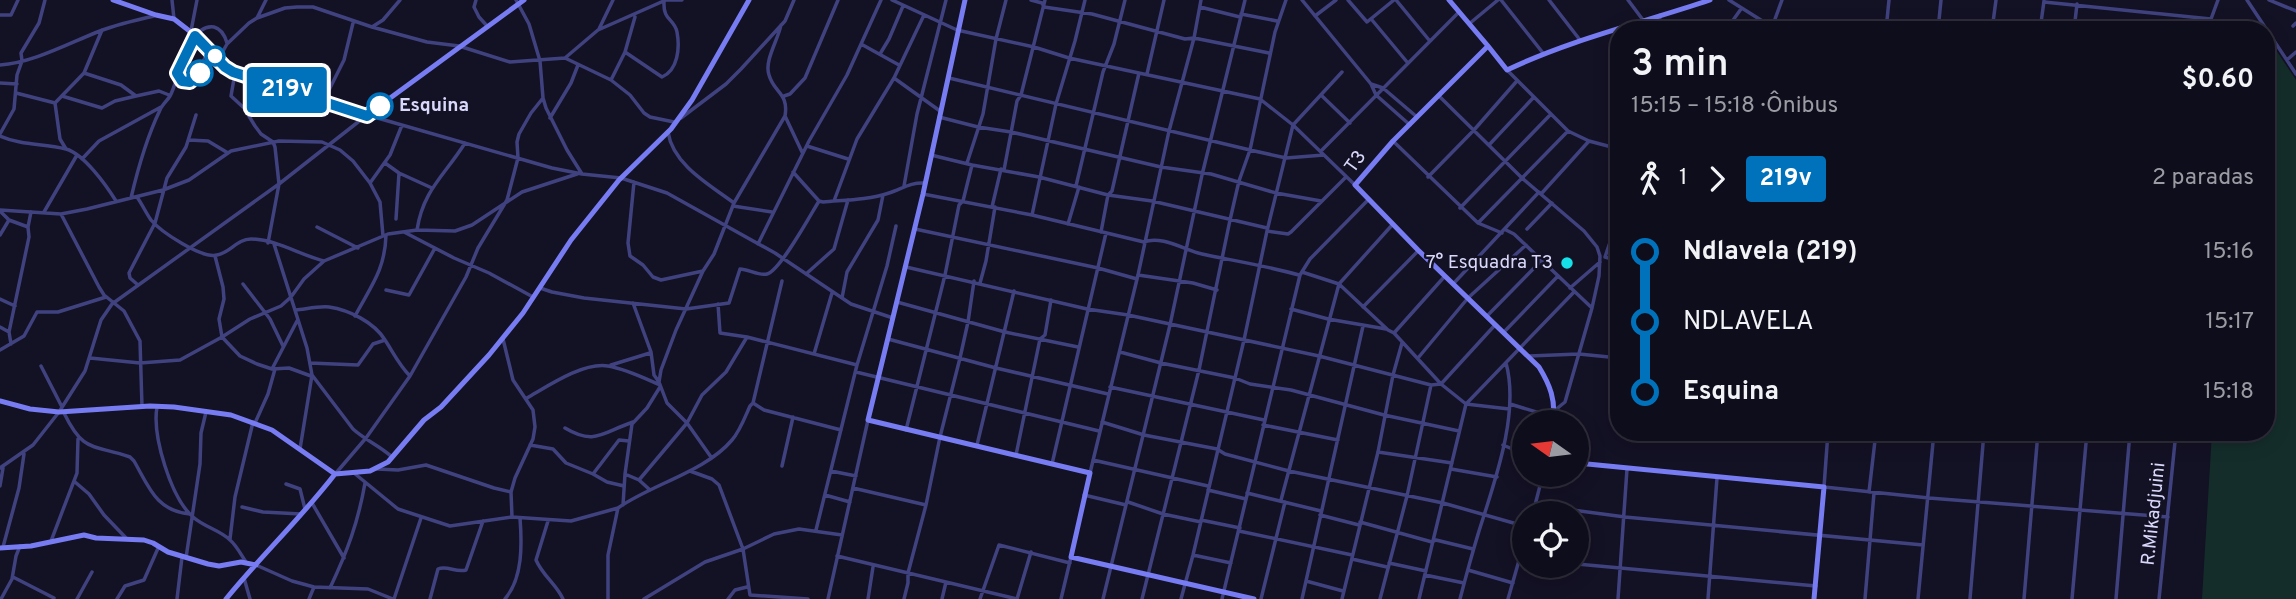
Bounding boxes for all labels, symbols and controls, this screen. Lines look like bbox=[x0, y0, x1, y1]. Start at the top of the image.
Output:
text: 3 min bbox=[1631, 41, 1729, 90]
unlabelled marker bbox=[205, 46, 225, 66]
unlabelled marker bbox=[187, 60, 213, 86]
text: $0.60 bbox=[2182, 64, 2254, 97]
line badge: 219v bbox=[238, 67, 336, 113]
text: 219v bbox=[261, 75, 313, 105]
text: 15:15 – 15:18 · Ônibus bbox=[1631, 92, 1838, 121]
marker: Esquina bbox=[367, 93, 393, 119]
place label: Esquina bbox=[399, 94, 469, 118]
street label: T3 bbox=[1340, 146, 1372, 178]
icon: walk bbox=[1631, 160, 1669, 198]
icon: forward bbox=[1698, 160, 1736, 198]
text: 1 bbox=[1679, 164, 1688, 193]
text: 219v bbox=[1760, 164, 1812, 194]
text: 2 paradas bbox=[2152, 164, 2254, 193]
text: Ndlavela (219) bbox=[1683, 236, 1857, 269]
text: 15:16 bbox=[2204, 238, 2254, 267]
place label: 7° Esquadra T3 bbox=[1426, 251, 1553, 275]
marker: 7° Esquadra T3 bbox=[1559, 255, 1575, 271]
text: NDLAVELA bbox=[1683, 306, 1814, 339]
text: 15:17 bbox=[2205, 308, 2254, 337]
text: Esquina bbox=[1683, 376, 1779, 409]
text: 15:18 bbox=[2203, 378, 2254, 407]
north arrow bbox=[1512, 410, 1589, 486]
map controls bbox=[1512, 410, 1589, 578]
street label: R.Mikadjuini bbox=[2137, 461, 2171, 567]
button: locate bbox=[1512, 501, 1589, 578]

